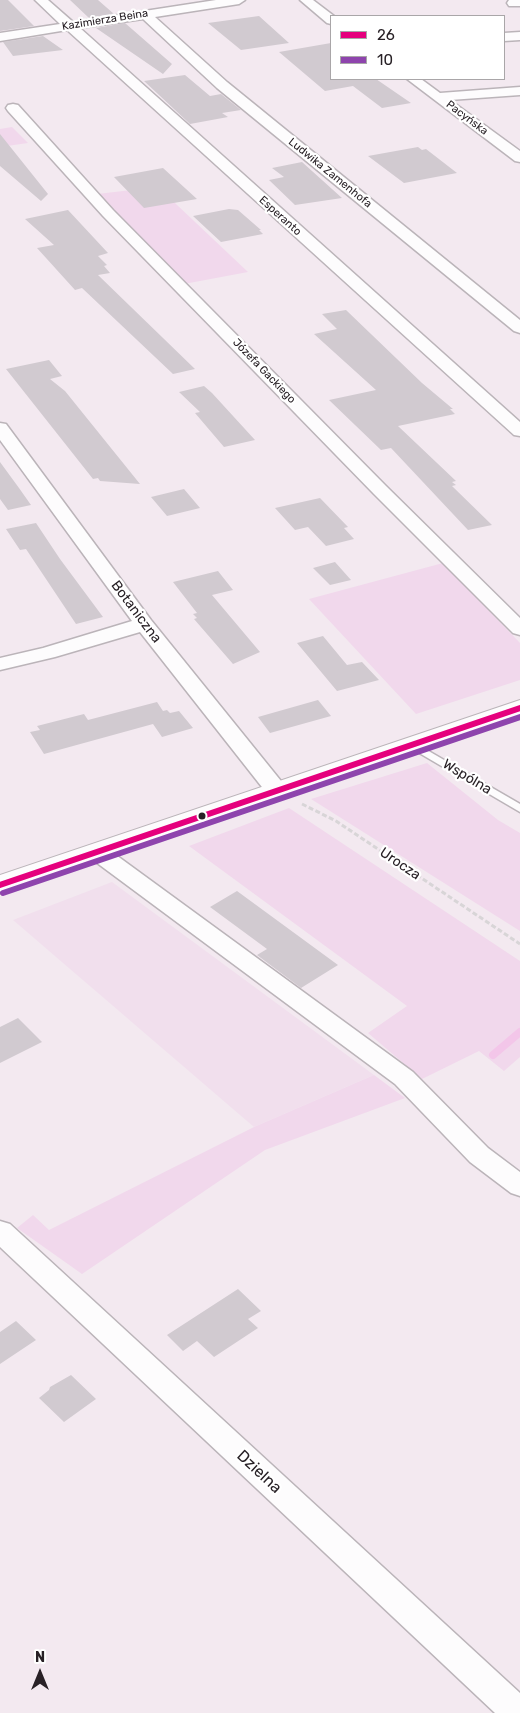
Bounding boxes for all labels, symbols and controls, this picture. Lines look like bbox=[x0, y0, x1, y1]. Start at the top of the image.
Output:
street label: Kazimierza Beina bbox=[61, 7, 149, 33]
legend bbox=[330, 15, 505, 80]
text: 26 bbox=[377, 26, 395, 44]
text: 10 bbox=[377, 51, 393, 69]
street label: Pacyńska bbox=[443, 98, 491, 138]
street label: Ludwika Zamenhofa bbox=[286, 135, 374, 211]
street label: Esperanto bbox=[256, 194, 304, 238]
street label: Józefa Gackiego bbox=[230, 336, 298, 406]
street label: Botaniczna bbox=[107, 578, 165, 646]
street label: Wspólna bbox=[439, 756, 495, 798]
unlabelled marker bbox=[197, 811, 207, 821]
street label: Urocza bbox=[376, 844, 424, 884]
street label: Dzielna bbox=[233, 1446, 285, 1498]
north arrow bbox=[15, 1648, 65, 1698]
text: N bbox=[35, 1649, 45, 1666]

